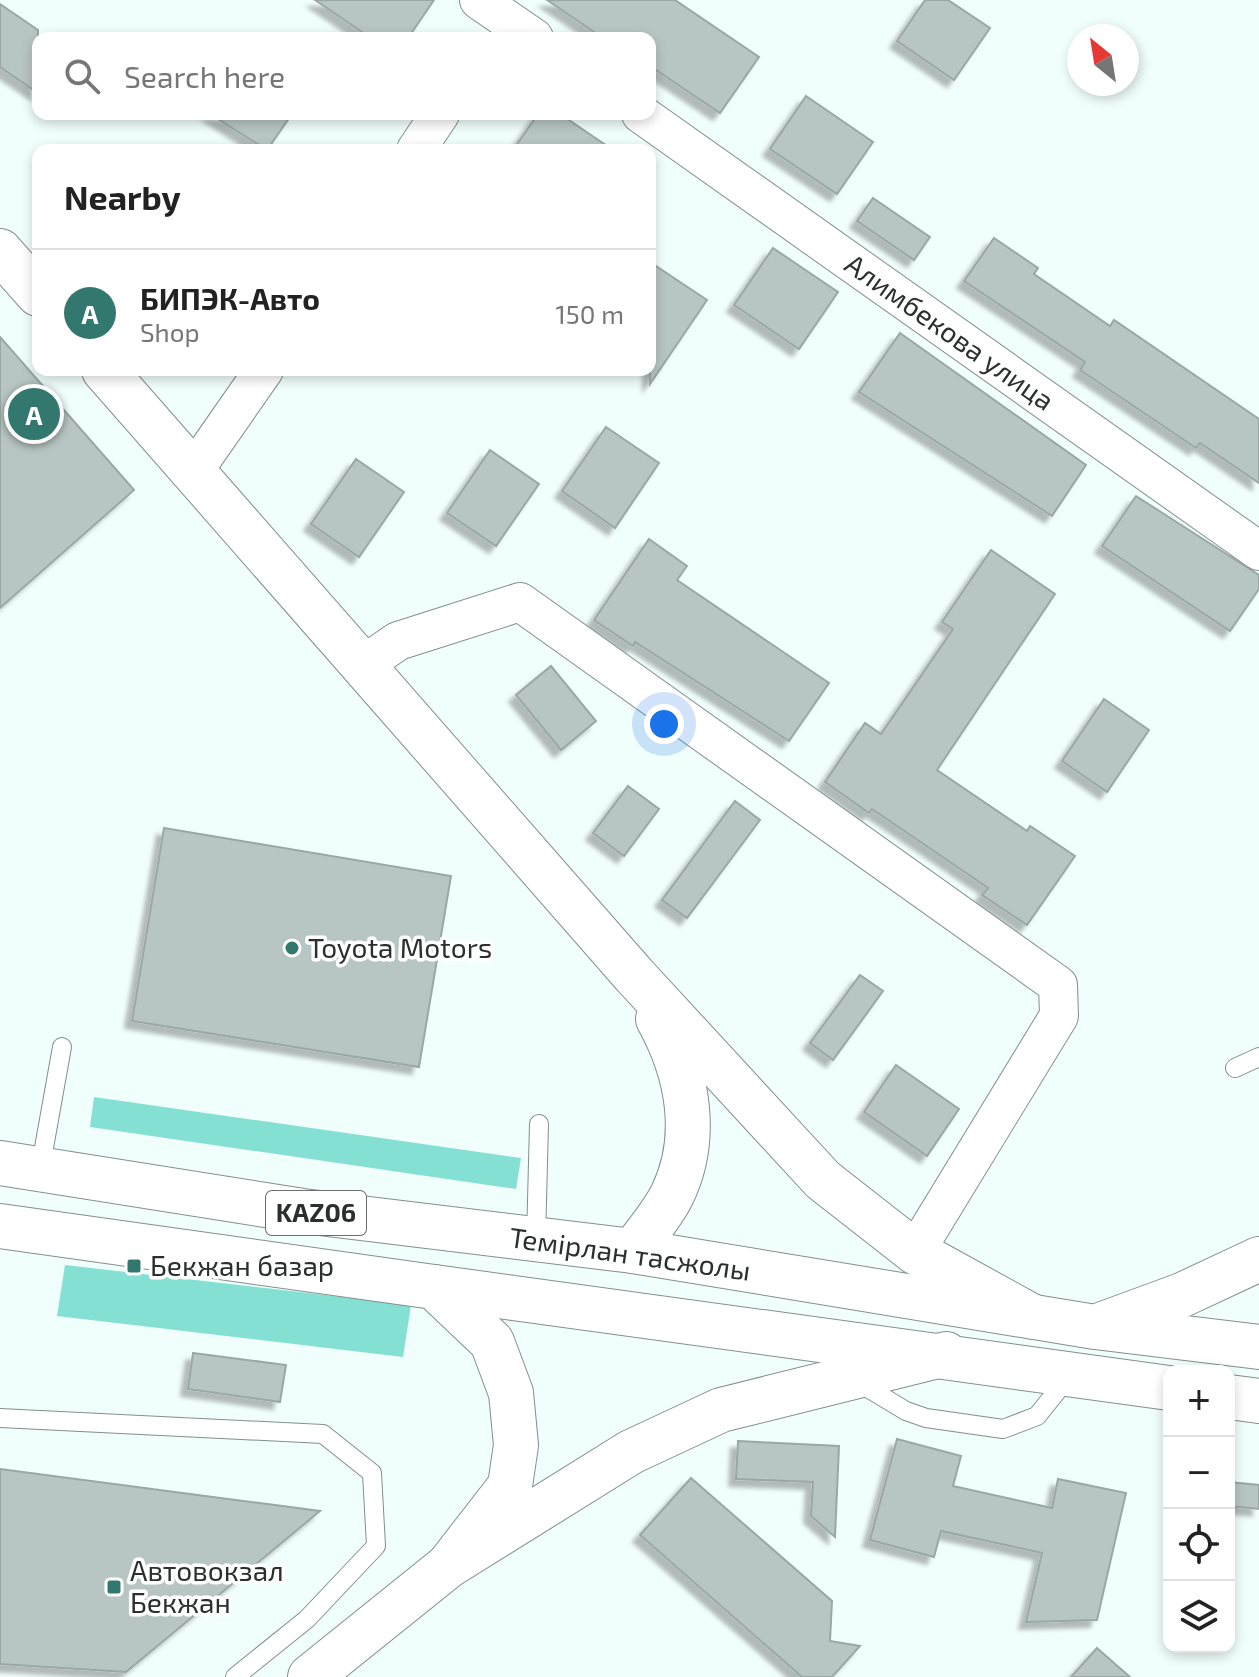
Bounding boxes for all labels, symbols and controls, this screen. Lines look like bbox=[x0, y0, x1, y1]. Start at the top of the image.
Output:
north arrow bbox=[1067, 24, 1139, 96]
search box bbox=[32, 32, 656, 120]
icon: search bbox=[60, 54, 104, 98]
text: Search here bbox=[124, 58, 285, 94]
text: Nearby bbox=[64, 176, 181, 217]
street label: Алимбекова улица bbox=[839, 246, 1061, 417]
text: БИПЭК-Авто bbox=[140, 280, 320, 316]
text: A bbox=[82, 298, 98, 329]
text: 150 m bbox=[555, 298, 624, 329]
text: Shop bbox=[140, 316, 200, 347]
pin: A bbox=[8, 384, 60, 444]
your location bbox=[644, 704, 684, 744]
place label: Toyota Motors bbox=[308, 930, 492, 964]
marker: Toyota Motors bbox=[283, 939, 301, 957]
road number: KАZ06 bbox=[266, 1191, 366, 1235]
street label: Темірлан тасжолы bbox=[507, 1219, 753, 1287]
place label: Бекжан базар bbox=[150, 1248, 334, 1282]
marker: Бекжан базар bbox=[125, 1257, 143, 1275]
map controls bbox=[1163, 1365, 1235, 1653]
button: + bbox=[1163, 1365, 1235, 1437]
button: − bbox=[1163, 1437, 1235, 1509]
button: locate bbox=[1163, 1509, 1235, 1581]
place label: Автовокзал Бекжан bbox=[130, 1553, 284, 1619]
marker: Автовокзал Бекжан bbox=[105, 1578, 123, 1596]
button: layers bbox=[1163, 1581, 1235, 1653]

